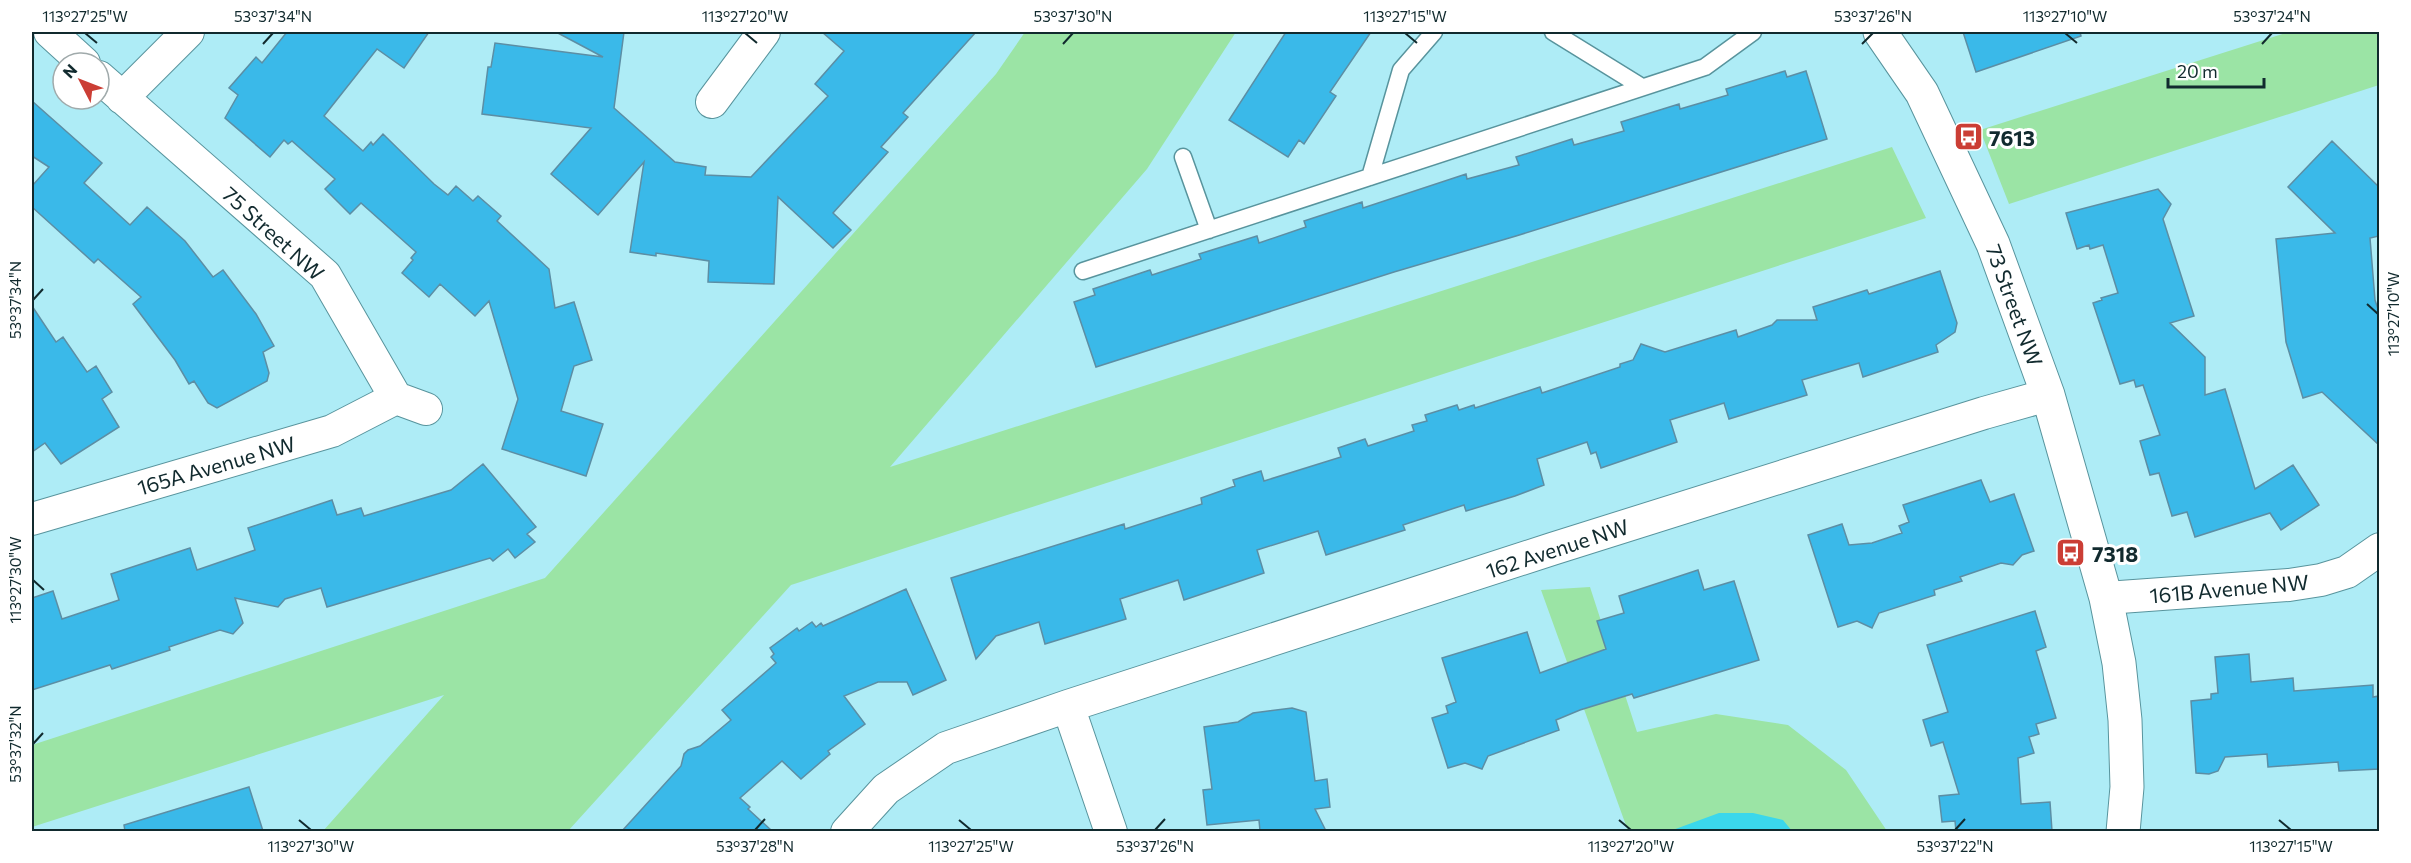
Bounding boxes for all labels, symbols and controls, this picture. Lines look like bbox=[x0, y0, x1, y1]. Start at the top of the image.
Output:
text: 113°27'25"W bbox=[42, 7, 128, 25]
text: 53°37'34"N bbox=[234, 7, 312, 25]
text: 113°27'20"W bbox=[702, 7, 788, 25]
text: 53°37'30"N bbox=[1034, 7, 1112, 25]
text: 113°27'15"W bbox=[1363, 7, 1447, 25]
text: 53°37'26"N bbox=[1834, 7, 1912, 25]
text: 113°27'10"W bbox=[2023, 7, 2107, 25]
text: 53°37'24"N bbox=[2233, 7, 2311, 25]
north arrow bbox=[51, 51, 111, 111]
scale bar bbox=[2168, 51, 2264, 89]
text: N bbox=[58, 60, 81, 81]
text: 20 m bbox=[2177, 60, 2218, 82]
bus stop icon: 7613 bbox=[1952, 121, 1984, 153]
place label: 7613 bbox=[1989, 125, 2035, 150]
street label: 75 Street NW bbox=[218, 181, 330, 285]
street label: 73 Street NW bbox=[1981, 241, 2049, 369]
text: 53°37'34"N bbox=[6, 261, 24, 339]
text: 113°27'10"W bbox=[2384, 272, 2402, 356]
street label: 165A Avenue NW bbox=[134, 431, 298, 499]
street label: 162 Avenue NW bbox=[1482, 513, 1632, 583]
text: 113°27'30"W bbox=[6, 537, 24, 623]
bus stop icon: 7318 bbox=[2055, 537, 2087, 569]
place label: 7318 bbox=[2092, 541, 2138, 566]
street label: 161B Avenue NW bbox=[2148, 569, 2310, 607]
text: 53°37'32"N bbox=[6, 705, 24, 783]
text: 113°27'30"W bbox=[268, 837, 354, 855]
text: 53°37'28"N bbox=[716, 837, 794, 855]
text: 113°27'25"W bbox=[928, 837, 1014, 855]
text: 53°37'26"N bbox=[1116, 837, 1194, 855]
text: 113°27'20"W bbox=[1588, 837, 1674, 855]
text: 53°37'22"N bbox=[1916, 837, 1994, 855]
text: 113°27'15"W bbox=[2249, 837, 2333, 855]

